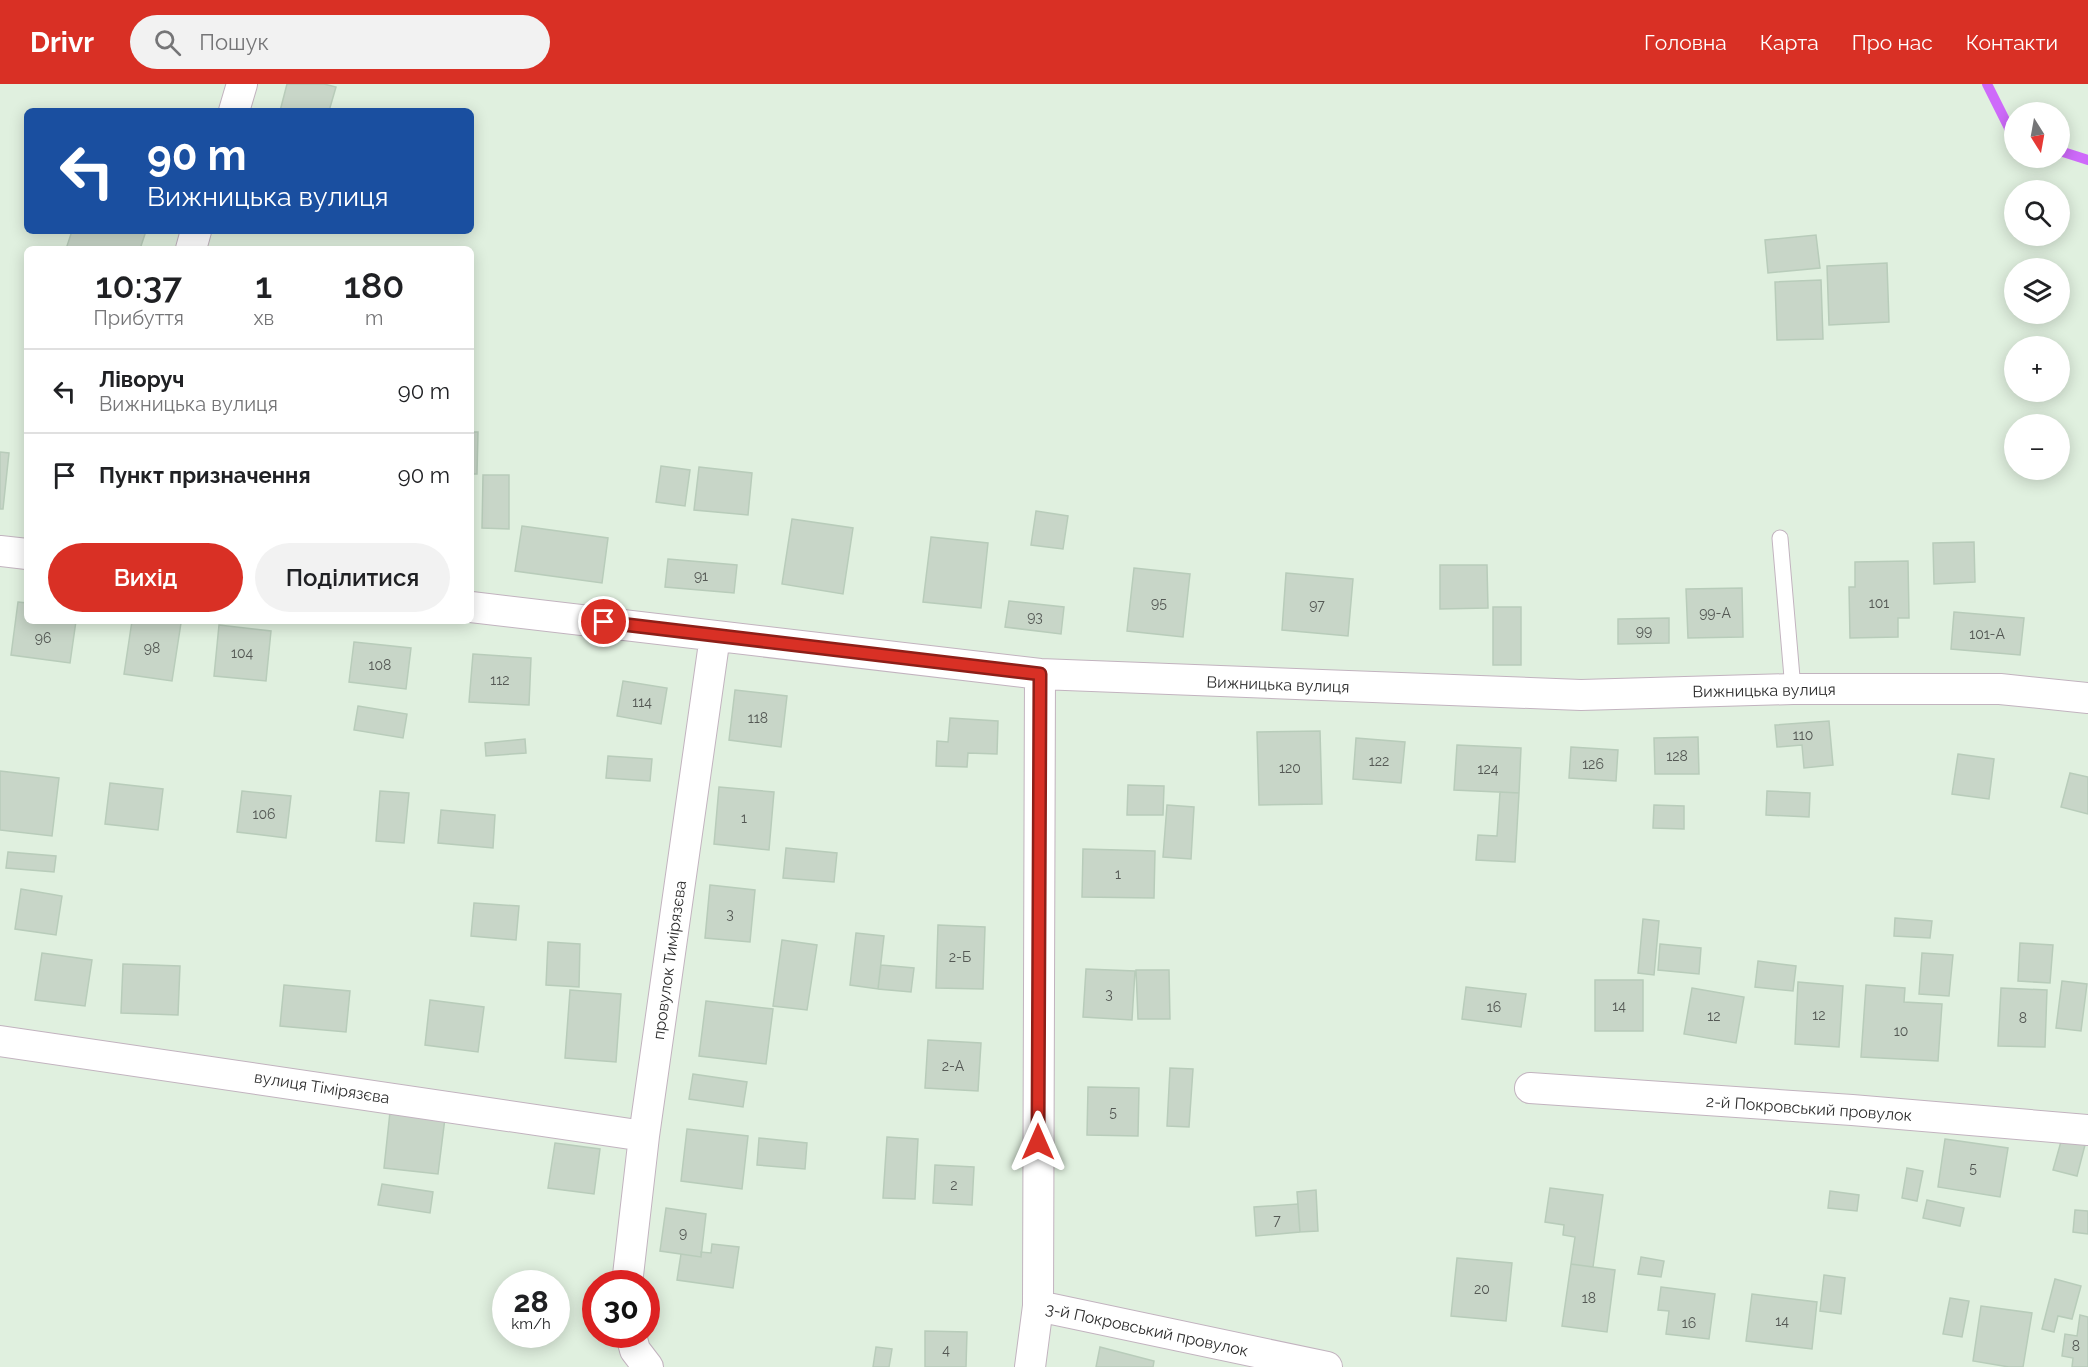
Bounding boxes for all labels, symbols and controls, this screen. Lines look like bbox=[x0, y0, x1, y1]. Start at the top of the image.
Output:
search box bbox=[130, 15, 550, 69]
text: Drivr bbox=[30, 26, 94, 59]
icon: search bbox=[151, 26, 184, 59]
text: Пошук bbox=[199, 29, 269, 55]
text: Головна bbox=[1644, 30, 1727, 55]
text: Карта bbox=[1760, 30, 1819, 55]
text: Про нас bbox=[1852, 30, 1933, 55]
text: Контакти bbox=[1966, 30, 2058, 55]
north arrow bbox=[2004, 102, 2070, 168]
map controls bbox=[2004, 102, 2070, 480]
text: 90 m bbox=[147, 131, 247, 180]
icon: left bbox=[48, 132, 126, 210]
button: search bbox=[2004, 180, 2070, 246]
text: Вижницька вулиця bbox=[147, 181, 389, 212]
button: layers bbox=[2004, 258, 2070, 324]
text: 10:37 bbox=[95, 264, 182, 306]
text: 1 bbox=[255, 264, 272, 306]
text: 180 bbox=[344, 264, 404, 306]
text: Прибуття bbox=[94, 306, 184, 330]
text: хв bbox=[253, 306, 274, 330]
text: m bbox=[365, 306, 383, 330]
button: + bbox=[2004, 336, 2070, 402]
text: Ліворуч bbox=[99, 366, 184, 392]
icon: left bbox=[48, 375, 81, 408]
text: 90 m bbox=[398, 378, 450, 404]
text: Вижницька вулиця bbox=[99, 392, 278, 416]
button: − bbox=[2004, 414, 2070, 480]
icon: arrive bbox=[48, 459, 81, 492]
text: Пункт призначення bbox=[99, 462, 311, 488]
text: 90 m bbox=[398, 462, 450, 488]
button: Вихід bbox=[48, 543, 243, 612]
button: Поділитися bbox=[255, 543, 450, 612]
house number: 91 bbox=[694, 568, 708, 584]
house number: 95 bbox=[1151, 595, 1167, 611]
house number: 101 bbox=[1869, 595, 1889, 611]
pin bbox=[578, 596, 629, 647]
house number: 97 bbox=[1309, 597, 1325, 613]
icon: arrive bbox=[587, 605, 620, 638]
house number: 99-А bbox=[1699, 605, 1731, 621]
house number: 93 bbox=[1027, 609, 1043, 625]
house number: 99 bbox=[1636, 623, 1652, 639]
house number: 101-А bbox=[1969, 626, 2005, 642]
house number: 96 bbox=[35, 630, 51, 646]
house number: 98 bbox=[144, 640, 160, 656]
house number: 104 bbox=[231, 645, 253, 661]
house number: 108 bbox=[369, 657, 391, 673]
house number: 112 bbox=[490, 672, 510, 688]
street label: Вижницька вулиця bbox=[1206, 673, 1350, 696]
street label: Вижницька вулиця bbox=[1692, 680, 1836, 701]
house number: 114 bbox=[632, 694, 652, 710]
house number: 118 bbox=[748, 710, 768, 726]
house number: 110 bbox=[1793, 727, 1813, 743]
house number: 128 bbox=[1666, 748, 1688, 764]
house number: 122 bbox=[1369, 753, 1389, 769]
house number: 126 bbox=[1582, 756, 1604, 772]
house number: 120 bbox=[1279, 760, 1301, 776]
house number: 124 bbox=[1478, 761, 1499, 777]
house number: 106 bbox=[252, 806, 276, 822]
house number: 1 bbox=[741, 810, 747, 826]
house number: 1 bbox=[1115, 866, 1121, 882]
street label: провулок Тимірязєва bbox=[649, 879, 690, 1041]
house number: 3 bbox=[726, 906, 734, 922]
house number: 2-Б bbox=[949, 949, 971, 965]
house number: 3 bbox=[1105, 986, 1113, 1002]
house number: 14 bbox=[1612, 998, 1626, 1014]
house number: 16 bbox=[1487, 999, 1501, 1015]
house number: 12 bbox=[1812, 1007, 1826, 1023]
house number: 12 bbox=[1707, 1008, 1721, 1024]
house number: 8 bbox=[2019, 1010, 2027, 1026]
house number: 10 bbox=[1894, 1023, 1908, 1039]
house number: 2-А bbox=[942, 1058, 965, 1074]
street label: вулиця Тімірязєва bbox=[253, 1067, 391, 1108]
street label: 2-й Покровський провулок bbox=[1705, 1092, 1913, 1125]
house number: 5 bbox=[1109, 1104, 1117, 1120]
position arrow bbox=[1006, 1110, 1070, 1174]
house number: 5 bbox=[1969, 1160, 1977, 1176]
house number: 2 bbox=[950, 1177, 958, 1193]
house number: 7 bbox=[1273, 1212, 1281, 1228]
house number: 9 bbox=[679, 1225, 687, 1241]
speed limit sign: 30 bbox=[582, 1270, 660, 1348]
house number: 20 bbox=[1474, 1281, 1490, 1297]
text: 28 bbox=[513, 1284, 549, 1319]
house number: 18 bbox=[1582, 1290, 1596, 1306]
street label: 3-й Покровський провулок bbox=[1044, 1299, 1250, 1360]
house number: 14 bbox=[1775, 1313, 1789, 1329]
text: km/h bbox=[511, 1315, 551, 1333]
house number: 16 bbox=[1682, 1315, 1696, 1331]
house number: 8 bbox=[2072, 1338, 2080, 1354]
house number: 4 bbox=[942, 1342, 950, 1358]

